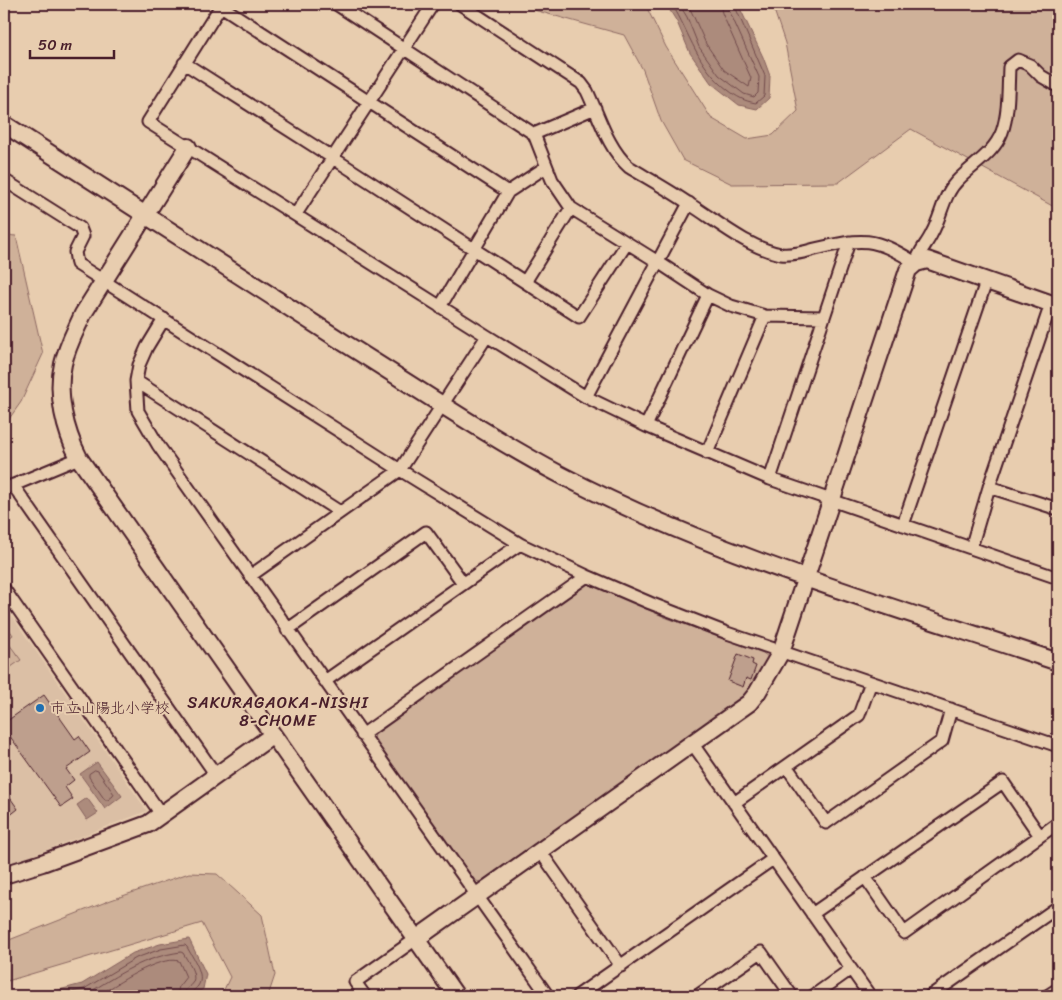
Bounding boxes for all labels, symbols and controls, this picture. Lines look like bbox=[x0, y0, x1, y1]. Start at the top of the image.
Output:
scale bar bbox=[30, 28, 114, 60]
text: 50 m bbox=[38, 32, 73, 58]
district label: SAKURAGAOKA-NISHI 8-CHOME bbox=[187, 688, 370, 735]
place label: 市立山陽北小学校 bbox=[50, 695, 170, 721]
marker: 市立山陽北小学校 bbox=[34, 702, 46, 714]

